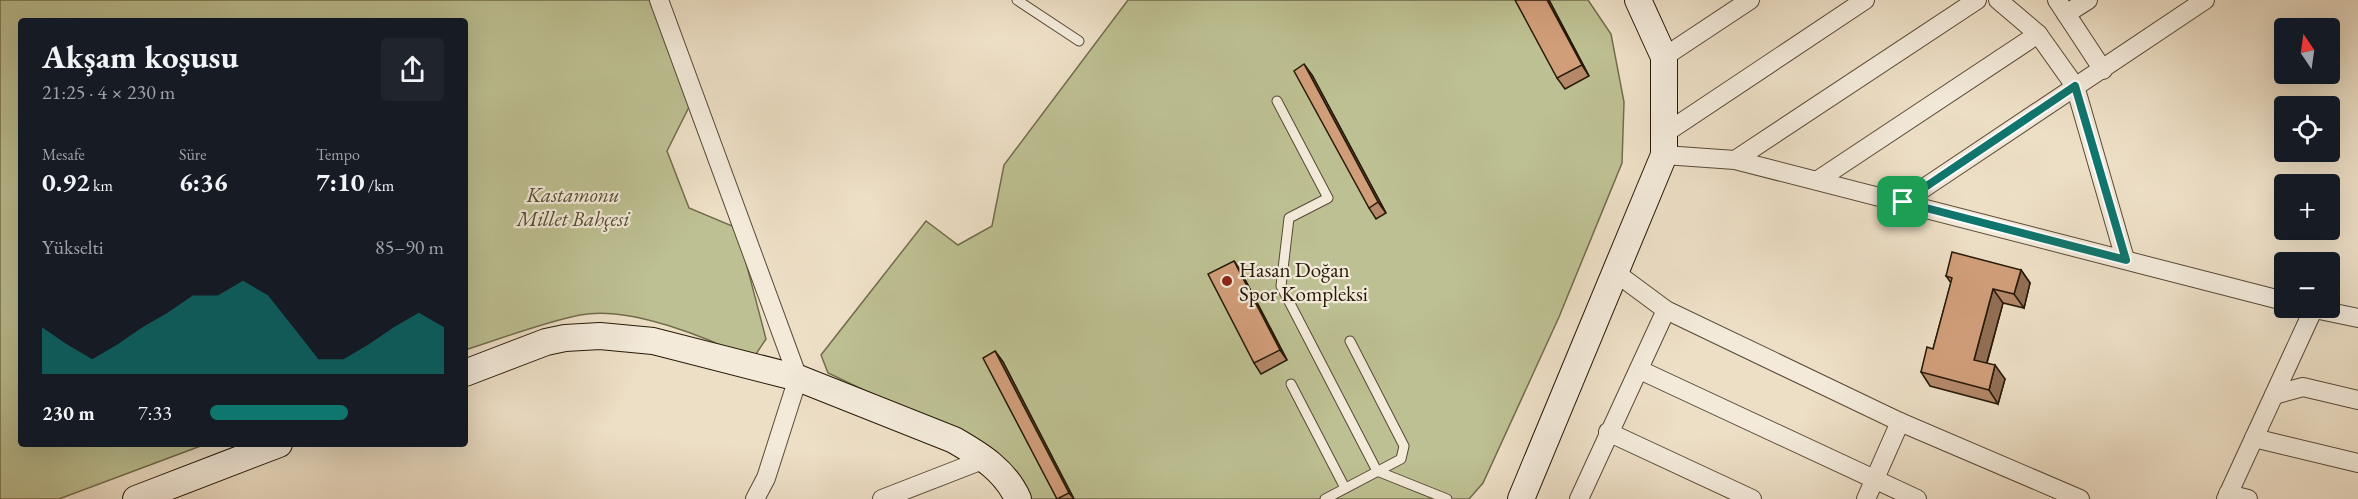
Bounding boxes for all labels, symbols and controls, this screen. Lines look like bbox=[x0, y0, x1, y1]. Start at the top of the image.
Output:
north arrow bbox=[2274, 18, 2340, 84]
map controls bbox=[2274, 18, 2340, 318]
text: Akşam koşusu bbox=[42, 35, 239, 78]
button: share bbox=[381, 38, 444, 101]
text: 21:25 · 4 × 230 m bbox=[42, 79, 175, 105]
button: locate bbox=[2274, 96, 2340, 162]
text: Mesafe bbox=[42, 144, 85, 165]
text: Süre bbox=[179, 144, 206, 165]
text: Tempo bbox=[316, 144, 360, 165]
text: 0.92 bbox=[42, 165, 90, 199]
text: 6:36 bbox=[179, 165, 228, 199]
text: 7:10 bbox=[316, 165, 365, 199]
button: + bbox=[2274, 174, 2340, 240]
text: km bbox=[90, 175, 113, 196]
text: /km bbox=[365, 175, 394, 196]
pin bbox=[1877, 176, 1928, 227]
park label: Kastamonu Millet Bahçesi bbox=[514, 181, 630, 232]
icon: arrive bbox=[1886, 185, 1919, 218]
text: Yükselti bbox=[42, 234, 104, 260]
text: 85–90 m bbox=[375, 234, 444, 260]
button: − bbox=[2274, 252, 2340, 318]
place label: Hasan Doğan Spor Kompleksi bbox=[1239, 256, 1368, 307]
marker: Hasan Doğan Spor Kompleksi bbox=[1220, 274, 1234, 288]
text: 230 m bbox=[42, 400, 95, 426]
text: 7:33 bbox=[138, 400, 172, 426]

